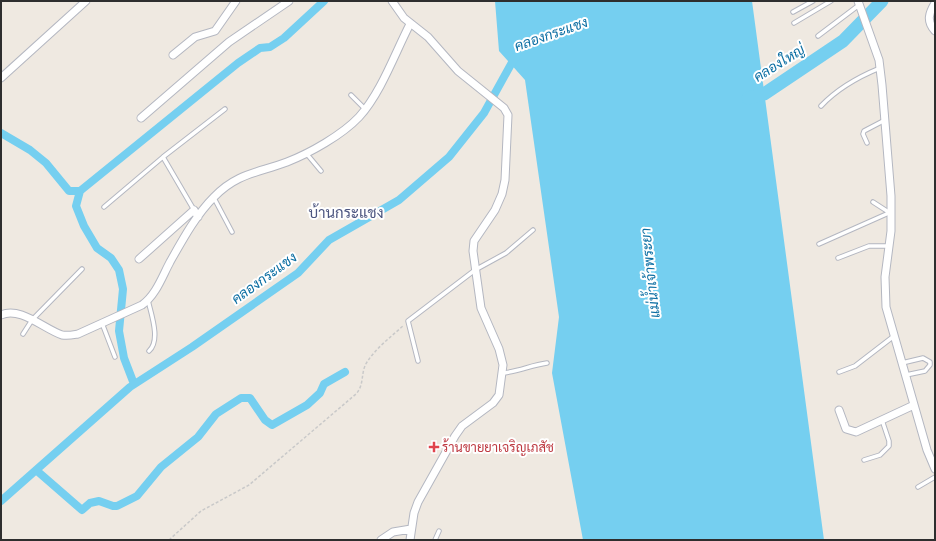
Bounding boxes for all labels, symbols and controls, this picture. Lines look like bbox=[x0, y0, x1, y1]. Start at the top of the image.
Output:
water label: คลองกระแชง bbox=[512, 13, 590, 56]
water label: คลองใหญ่ bbox=[750, 40, 809, 87]
district label: บ้านกระแชง bbox=[308, 203, 384, 223]
water label: แม่น้ำเจ้าพระยา bbox=[633, 227, 665, 319]
water label: คลองกระแชง bbox=[228, 248, 301, 309]
place label: ร้านขายยาเจริญเภสัช bbox=[442, 438, 554, 457]
marker: ร้านขายยาเจริญเภสัช bbox=[429, 442, 439, 452]

